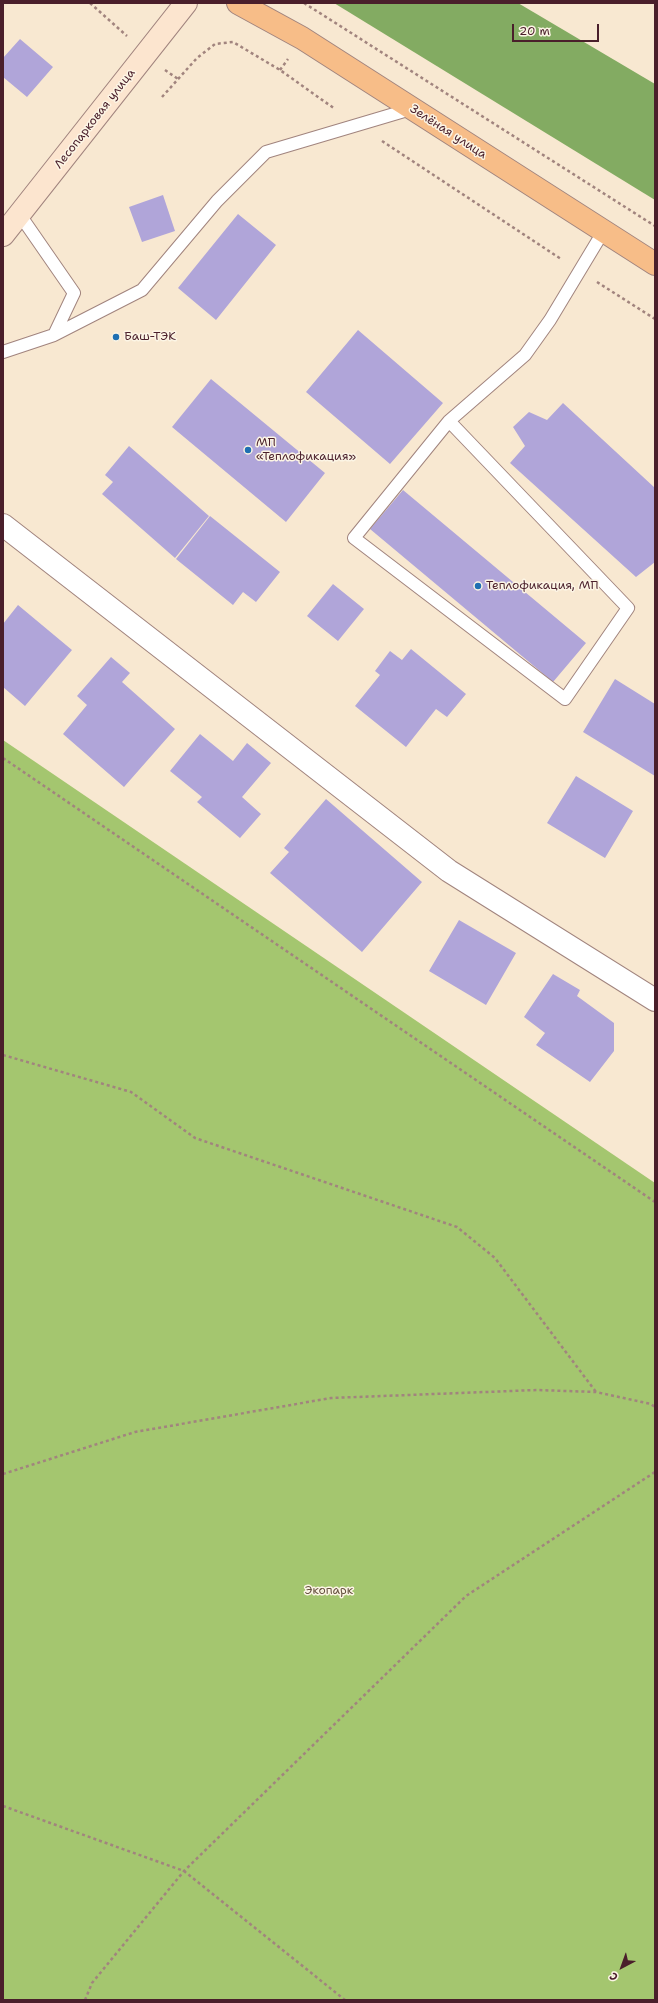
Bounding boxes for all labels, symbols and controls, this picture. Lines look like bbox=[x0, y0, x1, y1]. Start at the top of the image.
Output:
scale bar bbox=[514, 16, 601, 42]
text: 20 m bbox=[519, 23, 550, 39]
street label: Лесопарковая улица bbox=[52, 66, 138, 172]
street label: Зелёная улица bbox=[407, 102, 489, 162]
place label: Баш-ТЭК bbox=[124, 330, 176, 344]
marker: Баш-ТЭК bbox=[111, 332, 121, 342]
place label: МП «Теплофикация» bbox=[256, 436, 356, 464]
marker: МП «Теплофикация» bbox=[243, 445, 253, 455]
place label: Теплофикация, МП bbox=[486, 579, 598, 593]
marker: Теплофикация, МП bbox=[473, 581, 483, 591]
park label: Экопарк bbox=[305, 1584, 353, 1598]
north arrow bbox=[602, 1947, 642, 1987]
text: С bbox=[606, 1969, 621, 1984]

